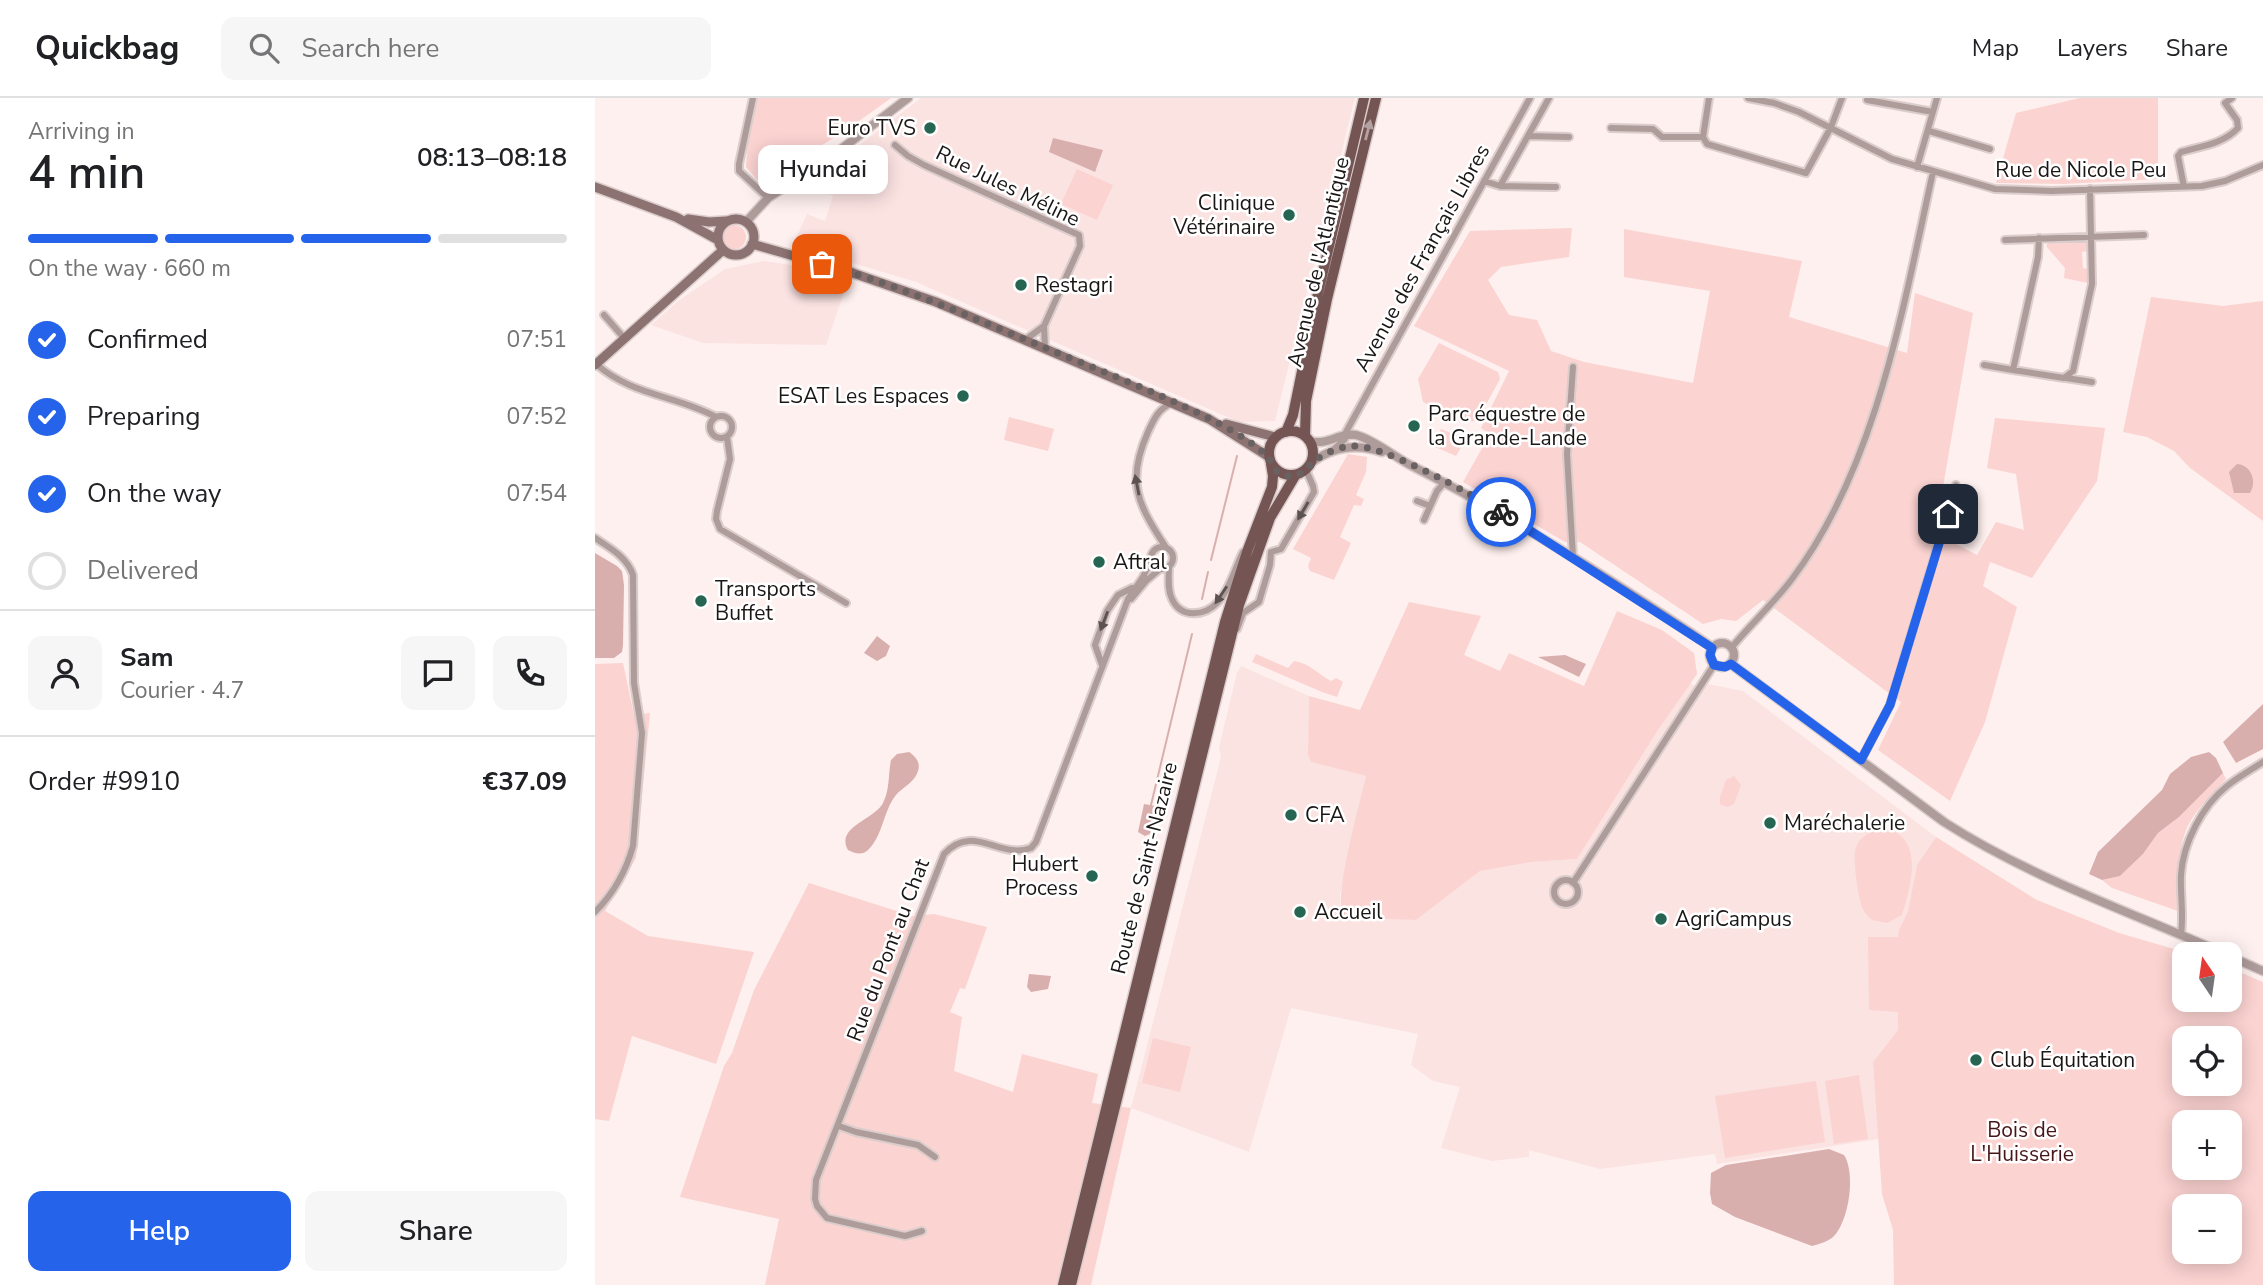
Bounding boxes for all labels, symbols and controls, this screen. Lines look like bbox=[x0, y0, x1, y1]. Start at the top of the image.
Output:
search box bbox=[221, 17, 711, 80]
text: Quickbag bbox=[35, 26, 179, 71]
icon: search bbox=[245, 29, 283, 67]
text: Search here bbox=[301, 31, 439, 66]
text: Map bbox=[1972, 32, 2019, 64]
text: Layers bbox=[2057, 32, 2128, 64]
text: Share bbox=[2166, 32, 2228, 64]
place label: Euro TVS bbox=[827, 114, 916, 142]
text: Arriving in bbox=[28, 116, 135, 147]
one-way arrow bbox=[1363, 119, 1374, 141]
marker: Euro TVS bbox=[922, 120, 938, 136]
street label: Rue Jules Méline bbox=[931, 139, 1085, 233]
street label: Avenue des Français Libres bbox=[1348, 139, 1496, 377]
text: 08:13–08:18 bbox=[417, 140, 567, 175]
text: 4 min bbox=[28, 141, 145, 204]
callout: Hyundai bbox=[757, 145, 887, 194]
text: Hyundai bbox=[779, 154, 867, 185]
street label: Avenue de l'Atlantique bbox=[1280, 154, 1356, 370]
street label: Rue de Nicole Peu bbox=[1995, 156, 2167, 184]
place label: Clinique Vétérinaire bbox=[1172, 189, 1275, 241]
marker: Clinique Vétérinaire bbox=[1281, 207, 1297, 223]
pin bbox=[792, 234, 852, 294]
icon: bag bbox=[803, 245, 841, 283]
text: On the way · 660 m bbox=[28, 253, 231, 284]
place label: Restagri bbox=[1035, 271, 1113, 299]
marker: Restagri bbox=[1013, 277, 1029, 293]
icon: check bbox=[28, 321, 66, 359]
text: Confirmed bbox=[87, 322, 208, 357]
text: 07:51 bbox=[507, 324, 567, 355]
place label: ESAT Les Espaces bbox=[778, 382, 949, 410]
marker: ESAT Les Espaces bbox=[955, 388, 971, 404]
icon: check bbox=[28, 398, 66, 436]
text: Preparing bbox=[87, 399, 200, 434]
place label: Parc équestre de la Grande-Lande bbox=[1428, 400, 1587, 452]
text: 07:52 bbox=[507, 401, 567, 432]
marker: Parc équestre de la Grande-Lande bbox=[1406, 418, 1422, 434]
one-way arrow bbox=[1131, 473, 1142, 495]
icon: check bbox=[28, 475, 66, 513]
text: On the way bbox=[87, 476, 221, 511]
courier bbox=[1466, 477, 1536, 547]
text: 07:54 bbox=[507, 478, 567, 509]
pin bbox=[1918, 484, 1978, 544]
icon: bike bbox=[1482, 493, 1520, 531]
icon: home bbox=[1929, 495, 1967, 533]
one-way arrow bbox=[1297, 501, 1309, 520]
place label: Aftral bbox=[1113, 548, 1168, 576]
text: Delivered bbox=[87, 553, 199, 588]
marker: Aftral bbox=[1091, 554, 1107, 570]
place label: Transports Buffet bbox=[715, 575, 816, 627]
one-way arrow bbox=[1215, 586, 1228, 605]
marker: Transports Buffet bbox=[693, 593, 709, 609]
one-way arrow bbox=[1098, 610, 1109, 631]
button: person bbox=[28, 636, 102, 710]
button: chat bbox=[401, 636, 475, 710]
button: phone bbox=[493, 636, 567, 710]
text: Sam bbox=[120, 640, 173, 675]
text: Courier · 4.7 bbox=[120, 675, 244, 706]
street label: Route de Saint-Nazaire bbox=[1104, 759, 1184, 977]
text: Order #9910 bbox=[28, 764, 180, 799]
text: €37.09 bbox=[483, 764, 567, 799]
place label: CFA bbox=[1305, 801, 1345, 829]
marker: CFA bbox=[1283, 807, 1299, 823]
place label: Maréchalerie bbox=[1784, 809, 1905, 837]
marker: Maréchalerie bbox=[1762, 815, 1778, 831]
place label: Hubert Process bbox=[1005, 850, 1079, 902]
street label: Rue du Pont au Chat bbox=[840, 854, 936, 1046]
marker: Hubert Process bbox=[1084, 868, 1100, 884]
place label: Accueil bbox=[1314, 898, 1383, 926]
marker: Accueil bbox=[1292, 904, 1308, 920]
place label: AgriCampus bbox=[1675, 905, 1792, 933]
marker: AgriCampus bbox=[1653, 911, 1669, 927]
north arrow bbox=[2172, 942, 2242, 1012]
map controls bbox=[2172, 942, 2242, 1264]
button: locate bbox=[2172, 1026, 2242, 1096]
place label: Club Équitation bbox=[1990, 1046, 2135, 1074]
marker: Club Équitation bbox=[1968, 1052, 1984, 1068]
button: + bbox=[2172, 1110, 2242, 1180]
park label: Bois de L'Huisserie bbox=[1970, 1116, 2074, 1168]
button: Help bbox=[28, 1191, 291, 1271]
button: Share bbox=[305, 1191, 567, 1271]
button: − bbox=[2172, 1194, 2242, 1264]

